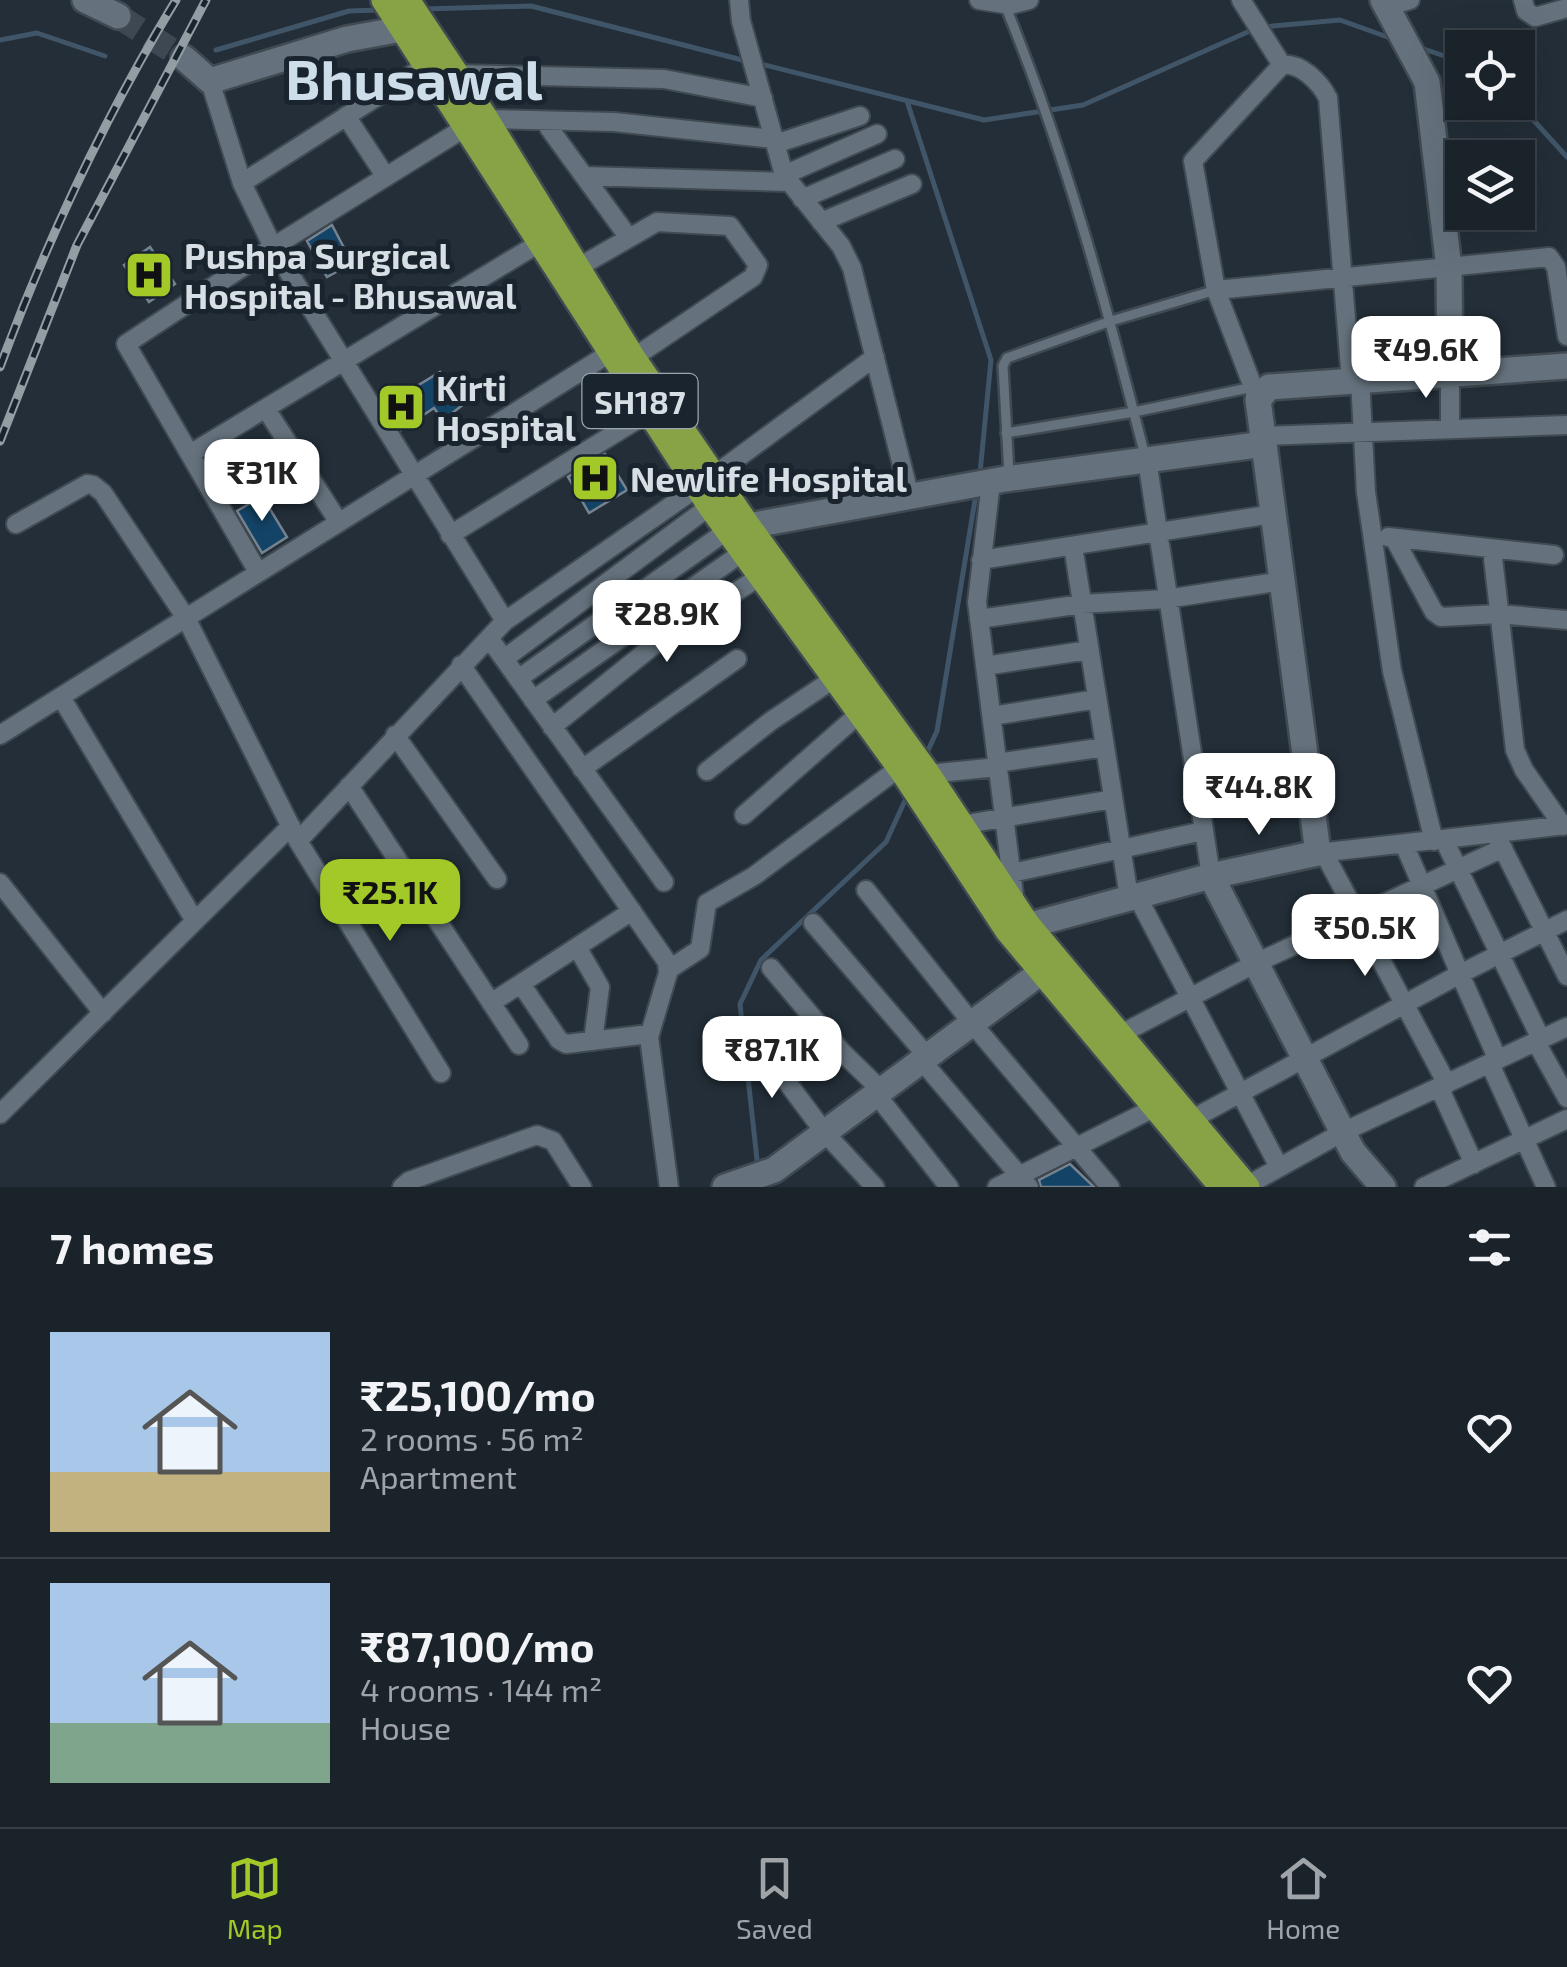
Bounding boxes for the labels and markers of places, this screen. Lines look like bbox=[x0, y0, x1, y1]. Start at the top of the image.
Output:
place label: Pushpa Surgical Hospital - Bhusawal bbox=[184, 234, 517, 316]
hospital icon: Pushpa Surgical Hospital - Bhusawal bbox=[123, 249, 175, 301]
pin: ₹49.6K bbox=[1345, 316, 1507, 401]
place label: Kirti Hospital bbox=[436, 366, 576, 448]
hospital icon: Kirti Hospital bbox=[375, 381, 427, 433]
pin: ₹31K bbox=[203, 439, 321, 524]
hospital icon: Newlife Hospital bbox=[569, 452, 621, 504]
place label: Newlife Hospital bbox=[630, 457, 907, 499]
pin: ₹28.9K bbox=[586, 580, 748, 665]
pin: ₹44.8K bbox=[1178, 753, 1340, 838]
pin: ₹25.1K bbox=[309, 859, 471, 944]
pin: ₹50.5K bbox=[1284, 894, 1446, 979]
pin: ₹87.1K bbox=[691, 1016, 853, 1101]

